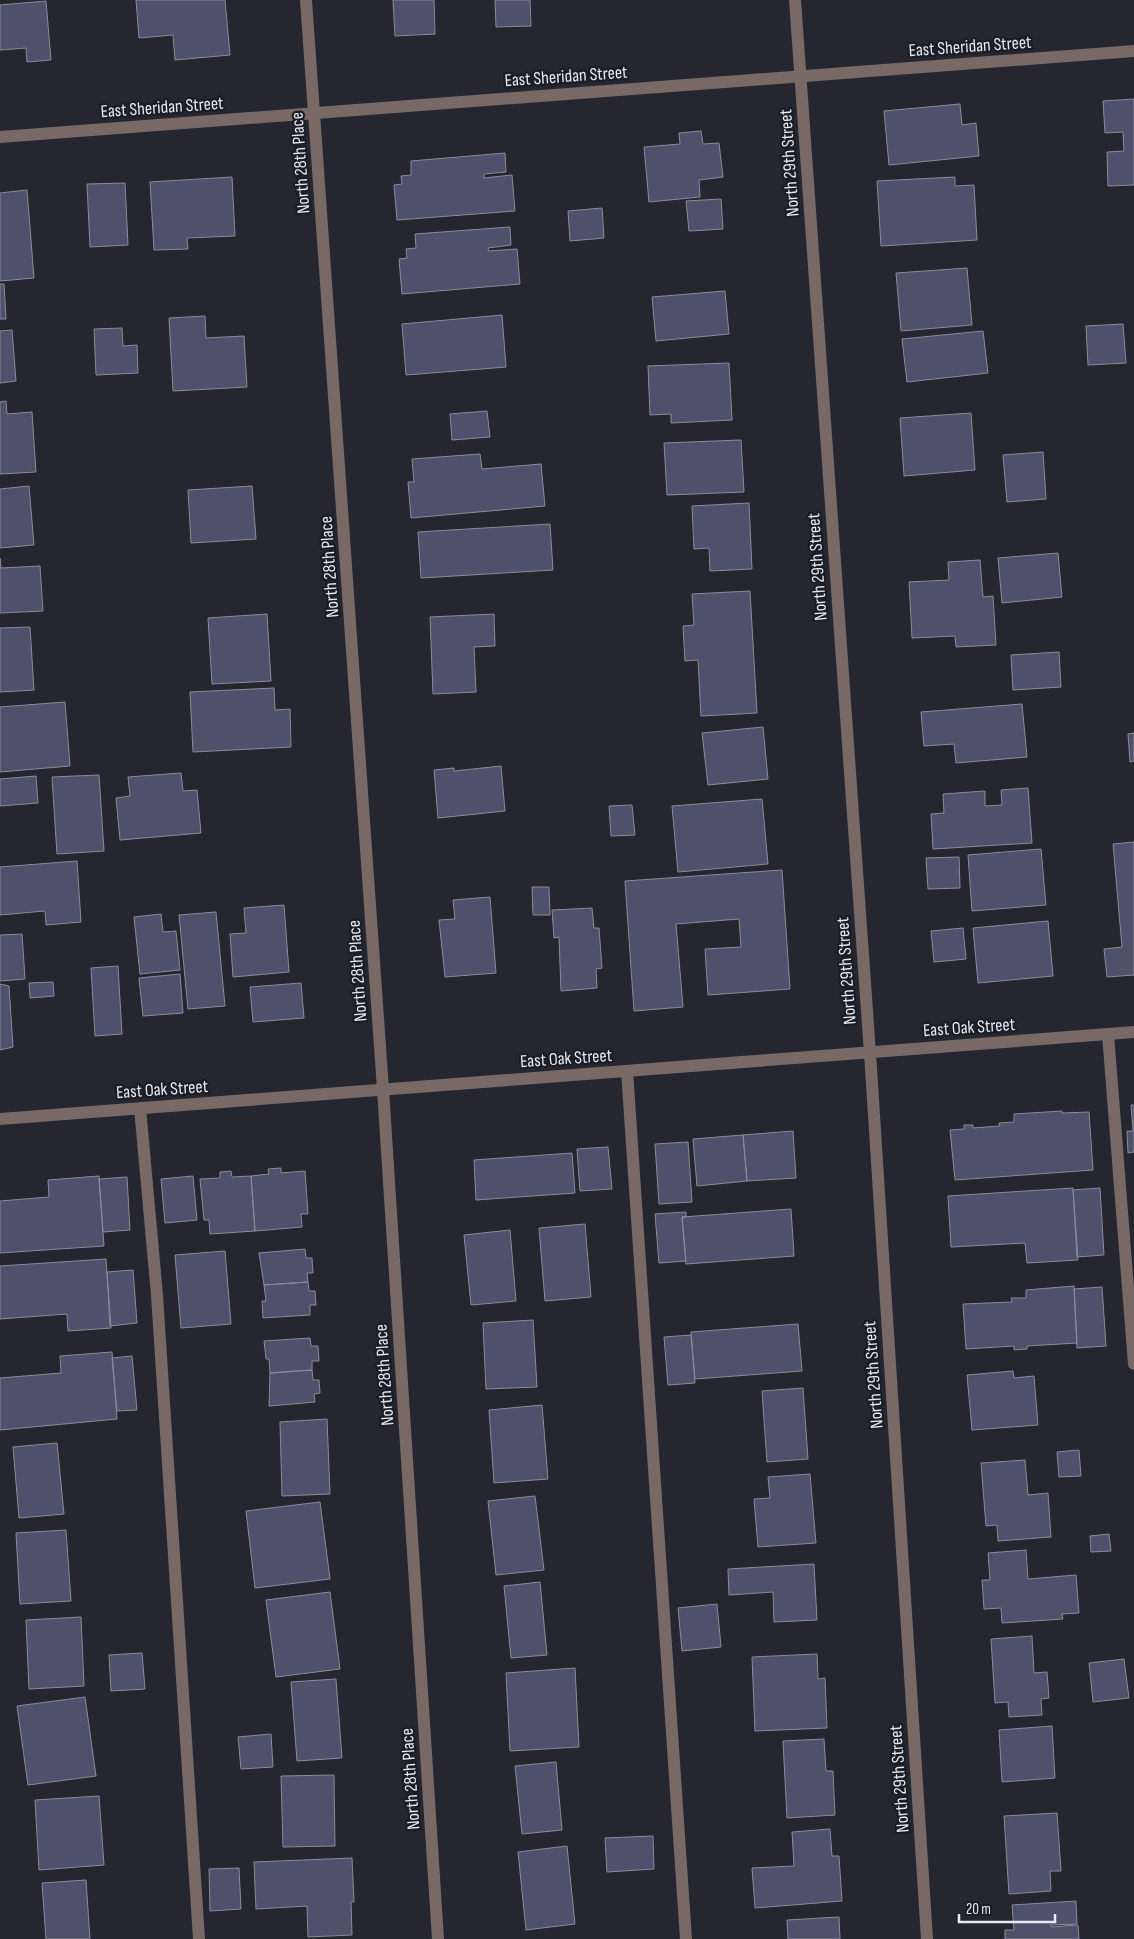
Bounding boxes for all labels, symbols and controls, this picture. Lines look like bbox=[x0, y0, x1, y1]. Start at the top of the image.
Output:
street label: East Sheridan Street bbox=[908, 32, 1033, 61]
street label: East Sheridan Street bbox=[504, 62, 629, 91]
street label: East Sheridan Street bbox=[100, 93, 225, 122]
street label: North 29th Street bbox=[775, 108, 804, 217]
street label: North 28th Place bbox=[286, 112, 315, 214]
street label: North 29th Street bbox=[803, 512, 832, 621]
street label: North 28th Place bbox=[315, 516, 344, 618]
street label: North 29th Street bbox=[832, 916, 861, 1025]
street label: North 28th Place bbox=[343, 920, 372, 1022]
street label: East Oak Street bbox=[922, 1014, 1016, 1041]
street label: East Oak Street bbox=[519, 1045, 613, 1072]
street label: East Oak Street bbox=[115, 1076, 209, 1103]
street label: North 29th Street bbox=[859, 1320, 888, 1429]
street label: North 28th Place bbox=[370, 1324, 399, 1426]
street label: North 29th Street bbox=[885, 1724, 914, 1833]
street label: North 28th Place bbox=[396, 1728, 425, 1830]
scale bar bbox=[959, 1892, 1055, 1924]
text: 20 m bbox=[966, 1900, 991, 1919]

